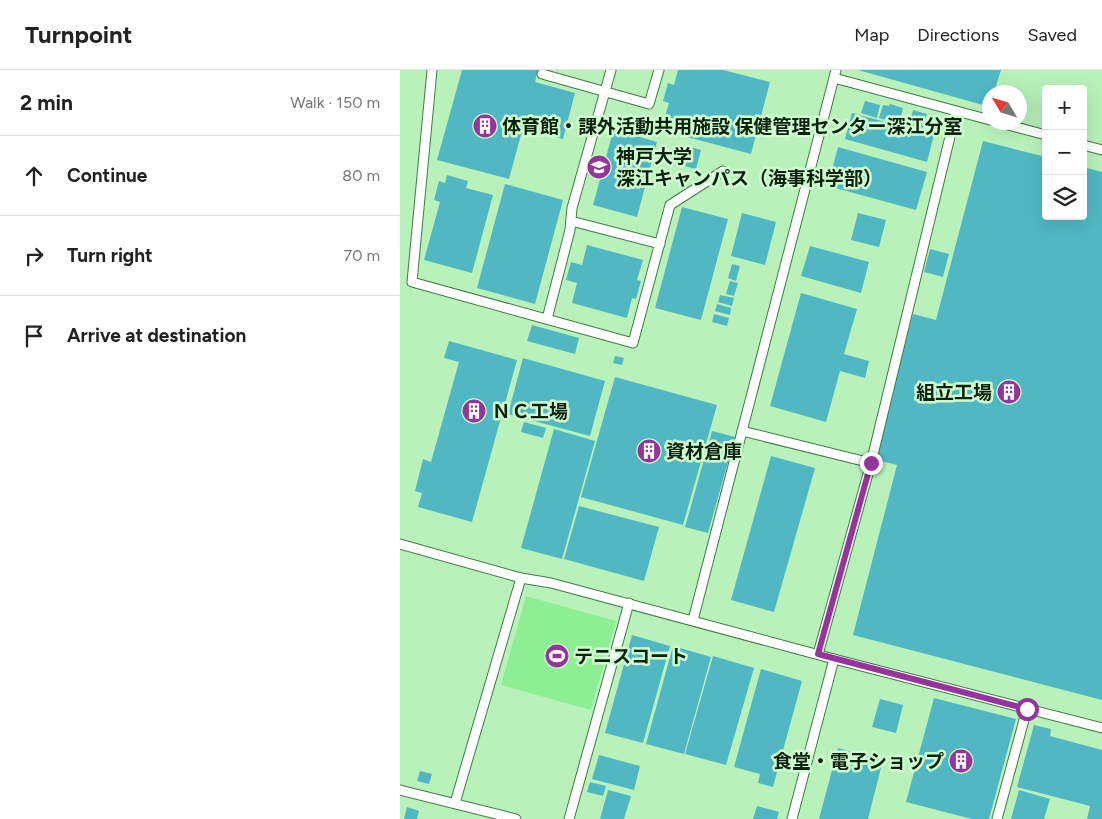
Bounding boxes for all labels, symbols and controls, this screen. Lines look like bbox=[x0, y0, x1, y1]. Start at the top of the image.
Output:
text: Turnpoint bbox=[25, 20, 132, 49]
text: Map bbox=[854, 24, 889, 46]
text: Directions bbox=[917, 24, 999, 46]
text: Saved bbox=[1027, 24, 1077, 46]
north arrow bbox=[982, 85, 1027, 130]
map controls bbox=[1042, 85, 1087, 220]
button: + bbox=[1042, 85, 1087, 130]
text: 2 min bbox=[20, 90, 73, 115]
text: Walk · 150 m bbox=[290, 93, 380, 112]
building icon: 体育館・課外活動共用施設 保健管理センター深江分室 bbox=[472, 113, 498, 139]
place label: 体育館・課外活動共用施設 保健管理センター深江分室 bbox=[502, 115, 963, 138]
button: − bbox=[1042, 130, 1087, 175]
place label: 神戸大学 深江キャンパス（海事科学部） bbox=[616, 145, 882, 190]
school or university icon: 神戸大学 深江キャンパス（海事科学部） bbox=[586, 154, 612, 180]
icon: ahead bbox=[20, 162, 48, 190]
text: Continue bbox=[67, 164, 147, 187]
text: 80 m bbox=[342, 166, 380, 185]
button: layers bbox=[1042, 175, 1087, 220]
icon: right bbox=[20, 242, 48, 270]
text: Turn right bbox=[67, 244, 153, 267]
text: 70 m bbox=[344, 246, 380, 265]
icon: arrive bbox=[20, 322, 48, 350]
text: Arrive at destination bbox=[67, 324, 246, 347]
building icon: 組立工場 bbox=[996, 379, 1022, 405]
place label: 組立工場 bbox=[916, 381, 992, 404]
building icon: ＮＣ工場 bbox=[461, 398, 487, 424]
place label: ＮＣ工場 bbox=[492, 400, 568, 423]
building icon: 資材倉庫 bbox=[636, 438, 662, 464]
place label: 資材倉庫 bbox=[666, 440, 742, 463]
route end bbox=[860, 452, 883, 475]
sports icon: テニスコート bbox=[544, 643, 570, 669]
place label: テニスコート bbox=[574, 645, 688, 668]
route start bbox=[1016, 698, 1039, 721]
building icon: 食堂・電子ショップ bbox=[948, 748, 974, 774]
place label: 食堂・電子ショップ bbox=[773, 750, 944, 773]

